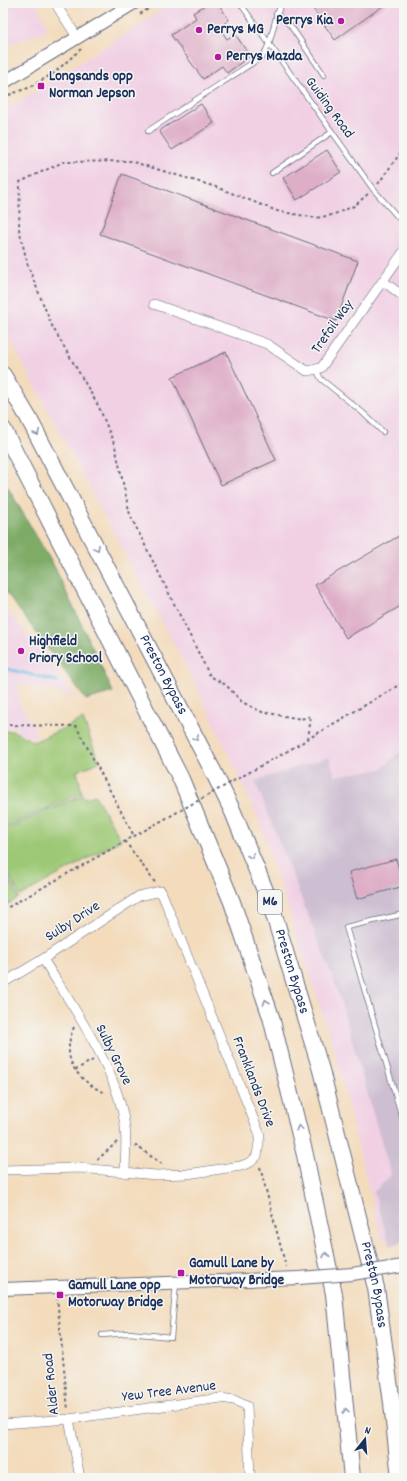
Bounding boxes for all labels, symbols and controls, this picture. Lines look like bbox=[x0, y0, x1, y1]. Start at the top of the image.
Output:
place label: Perrys Kia bbox=[276, 10, 334, 32]
marker: Perrys Kia bbox=[336, 16, 346, 26]
place label: Perrys MG bbox=[207, 19, 264, 41]
marker: Perrys MG bbox=[194, 25, 204, 35]
place label: Perrys Mazda bbox=[226, 46, 303, 68]
marker: Perrys Mazda bbox=[213, 52, 223, 62]
place label: Longsands opp Norman Jepson bbox=[49, 66, 135, 105]
street label: Guiding Road bbox=[299, 73, 359, 143]
marker: Longsands opp Norman Jepson bbox=[36, 81, 46, 91]
street label: Trefoil Way bbox=[306, 295, 360, 359]
one-way arrow bbox=[32, 429, 39, 436]
one-way arrow bbox=[92, 544, 100, 551]
place label: Highfield Priory School bbox=[29, 631, 103, 670]
street label: Preston Bypass bbox=[133, 631, 193, 719]
marker: Highfield Priory School bbox=[16, 646, 26, 656]
one-way arrow bbox=[191, 734, 198, 741]
one-way arrow bbox=[246, 852, 254, 859]
road number: M6 bbox=[258, 890, 282, 914]
street label: Sulby Drive bbox=[41, 896, 105, 948]
street label: Preston Bypass bbox=[268, 926, 314, 1017]
one-way arrow bbox=[262, 998, 271, 1005]
street label: Sulby Grove bbox=[89, 1021, 137, 1090]
street label: Franklands Drive bbox=[226, 1033, 281, 1131]
one-way arrow bbox=[295, 1124, 303, 1131]
street label: Preston Bypass bbox=[354, 1239, 392, 1329]
one-way arrow bbox=[323, 1251, 331, 1258]
place label: Gamull Lane by Motorway Bridge bbox=[189, 1253, 284, 1292]
marker: Gamull Lane by Motorway Bridge bbox=[176, 1268, 186, 1278]
place label: Gamull Lane opp Motorway Bridge bbox=[68, 1275, 163, 1314]
marker: Gamull Lane opp Motorway Bridge bbox=[55, 1290, 65, 1300]
street label: Alder Road bbox=[38, 1352, 66, 1416]
street label: Yew Tree Avenue bbox=[121, 1375, 218, 1409]
one-way arrow bbox=[341, 1408, 350, 1414]
north arrow bbox=[345, 1419, 385, 1459]
text: N bbox=[362, 1423, 373, 1440]

